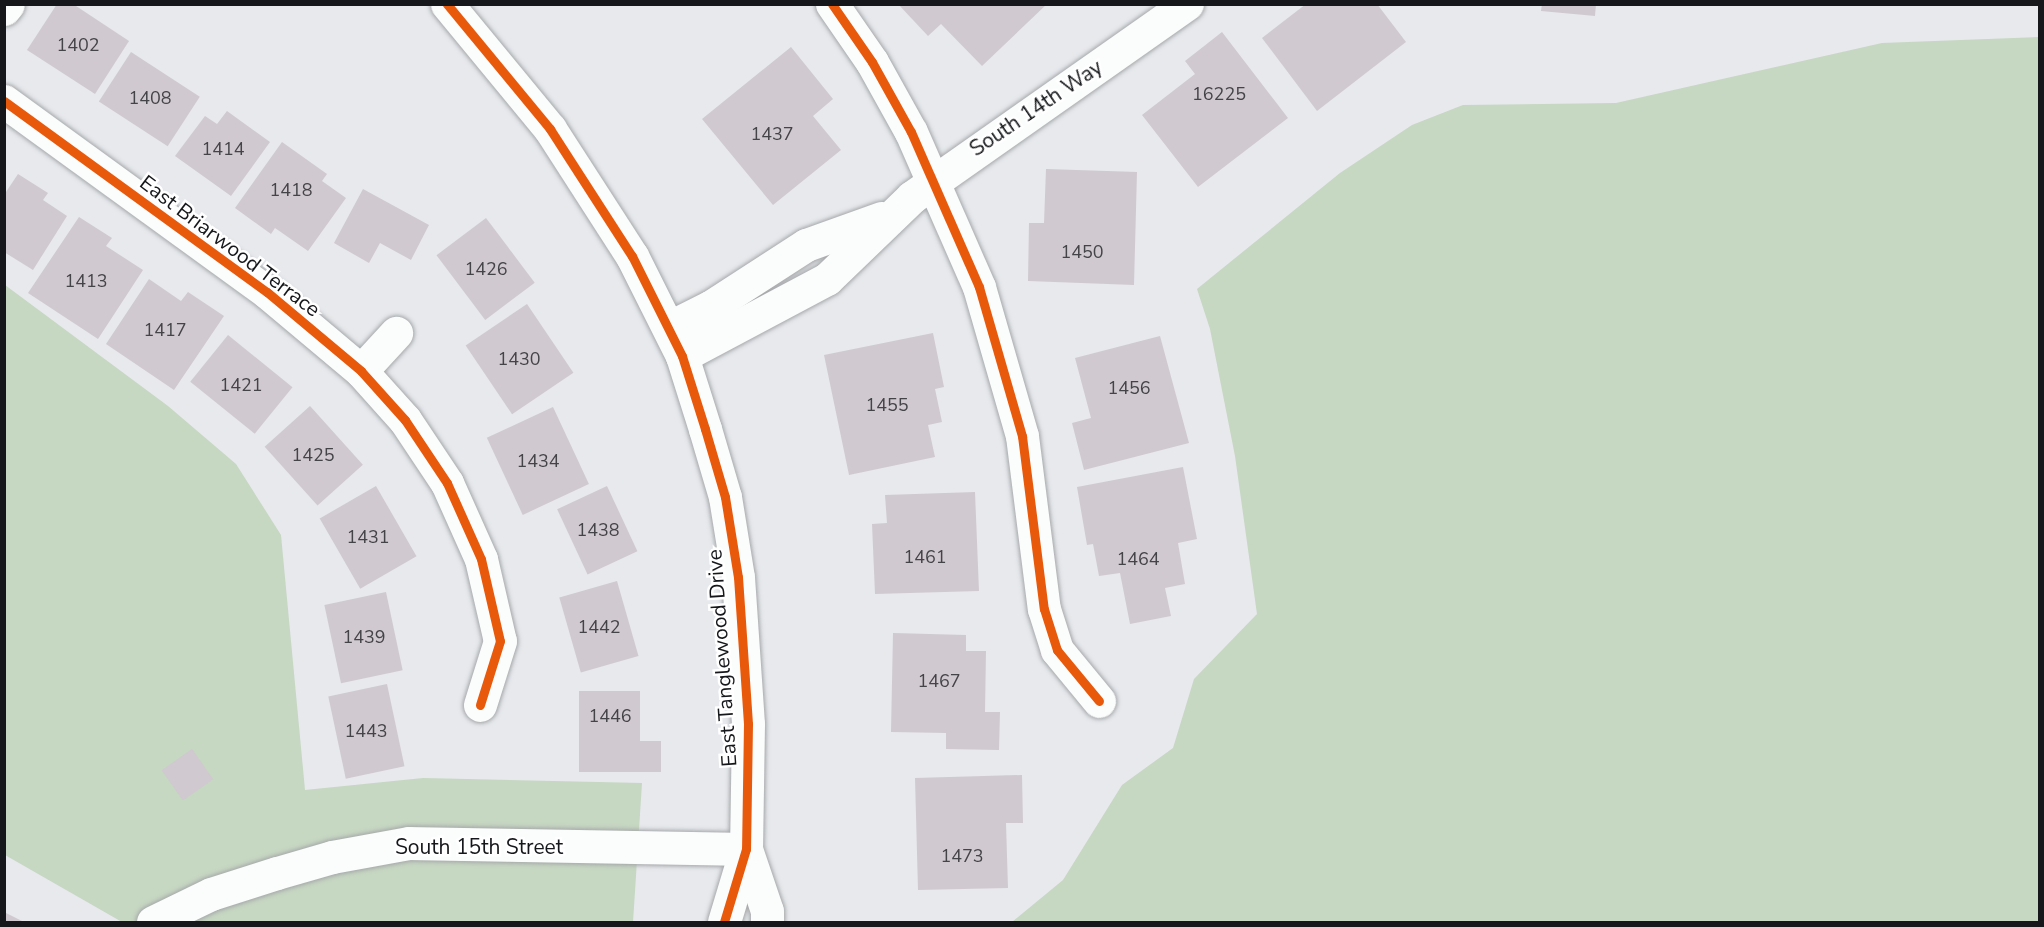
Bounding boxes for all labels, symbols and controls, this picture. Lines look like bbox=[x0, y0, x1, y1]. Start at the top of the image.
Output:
house number: 1402 bbox=[56, 34, 100, 56]
street label: South 14th Way bbox=[965, 54, 1107, 162]
house number: 16225 bbox=[1192, 83, 1246, 105]
house number: 1408 bbox=[128, 87, 172, 109]
house number: 1437 bbox=[750, 123, 794, 145]
house number: 1414 bbox=[201, 138, 245, 160]
street label: East Briarwood Terrace bbox=[135, 170, 325, 322]
house number: 1418 bbox=[269, 179, 313, 201]
house number: 1450 bbox=[1060, 241, 1104, 263]
house number: 1426 bbox=[464, 258, 508, 280]
house number: 1413 bbox=[64, 270, 108, 292]
house number: 1417 bbox=[143, 319, 187, 341]
house number: 1430 bbox=[497, 348, 541, 370]
house number: 1421 bbox=[219, 374, 263, 396]
house number: 1456 bbox=[1107, 377, 1151, 399]
house number: 1455 bbox=[865, 394, 909, 416]
house number: 1425 bbox=[291, 444, 335, 466]
house number: 1434 bbox=[516, 450, 560, 472]
house number: 1438 bbox=[576, 519, 620, 541]
house number: 1431 bbox=[346, 526, 390, 548]
house number: 1461 bbox=[903, 546, 947, 568]
street label: East Tanglewood Drive bbox=[702, 548, 742, 768]
house number: 1464 bbox=[1116, 548, 1160, 570]
house number: 1442 bbox=[577, 616, 621, 638]
house number: 1439 bbox=[342, 626, 386, 648]
house number: 1467 bbox=[917, 670, 961, 692]
house number: 1446 bbox=[588, 705, 632, 727]
house number: 1443 bbox=[344, 720, 388, 742]
street label: South 15th Street bbox=[395, 834, 563, 860]
house number: 1473 bbox=[940, 845, 984, 867]

